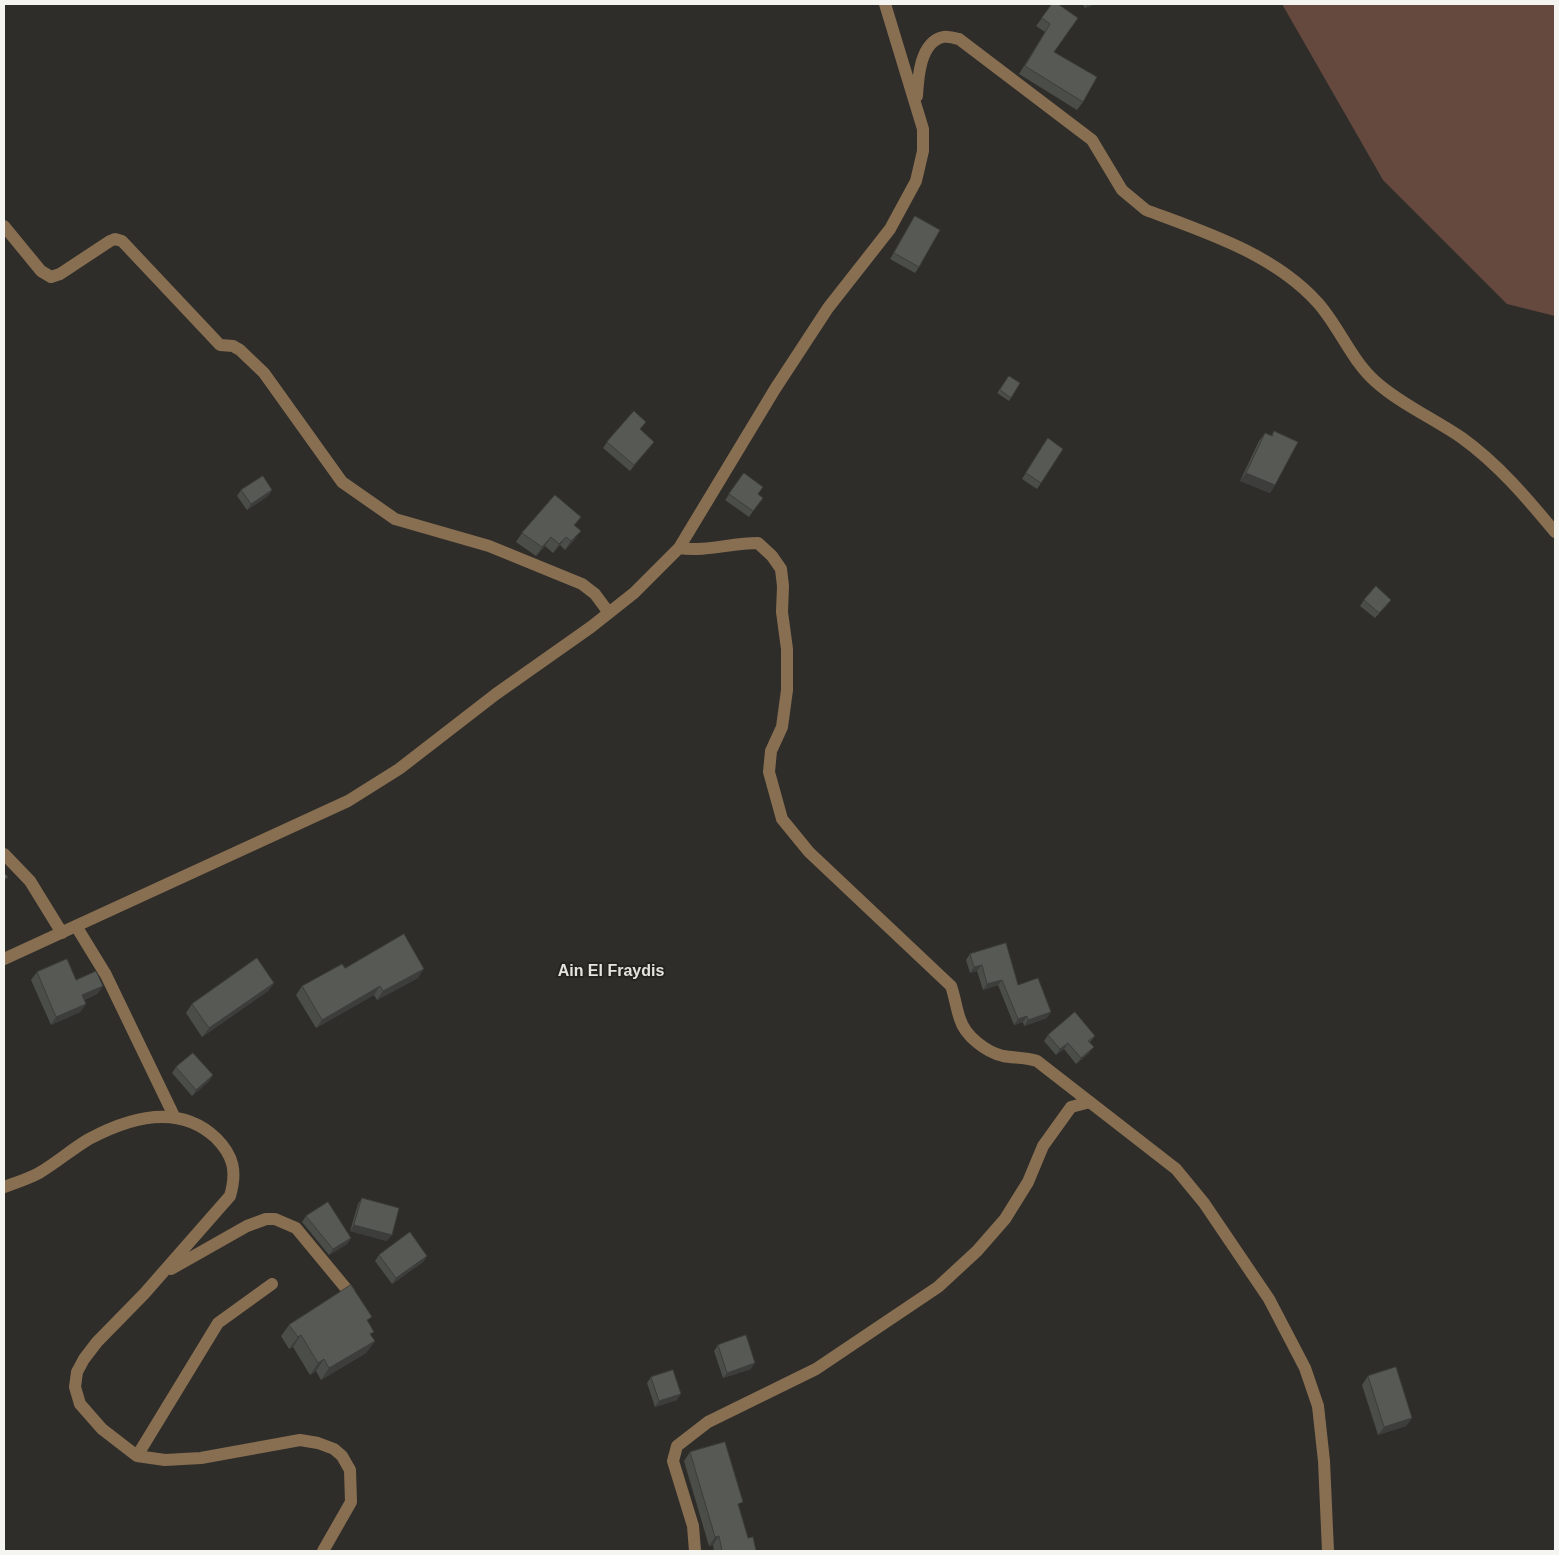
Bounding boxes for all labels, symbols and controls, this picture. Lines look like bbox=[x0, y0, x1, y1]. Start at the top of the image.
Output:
district label: Ain El Fraydis bbox=[558, 962, 664, 982]

